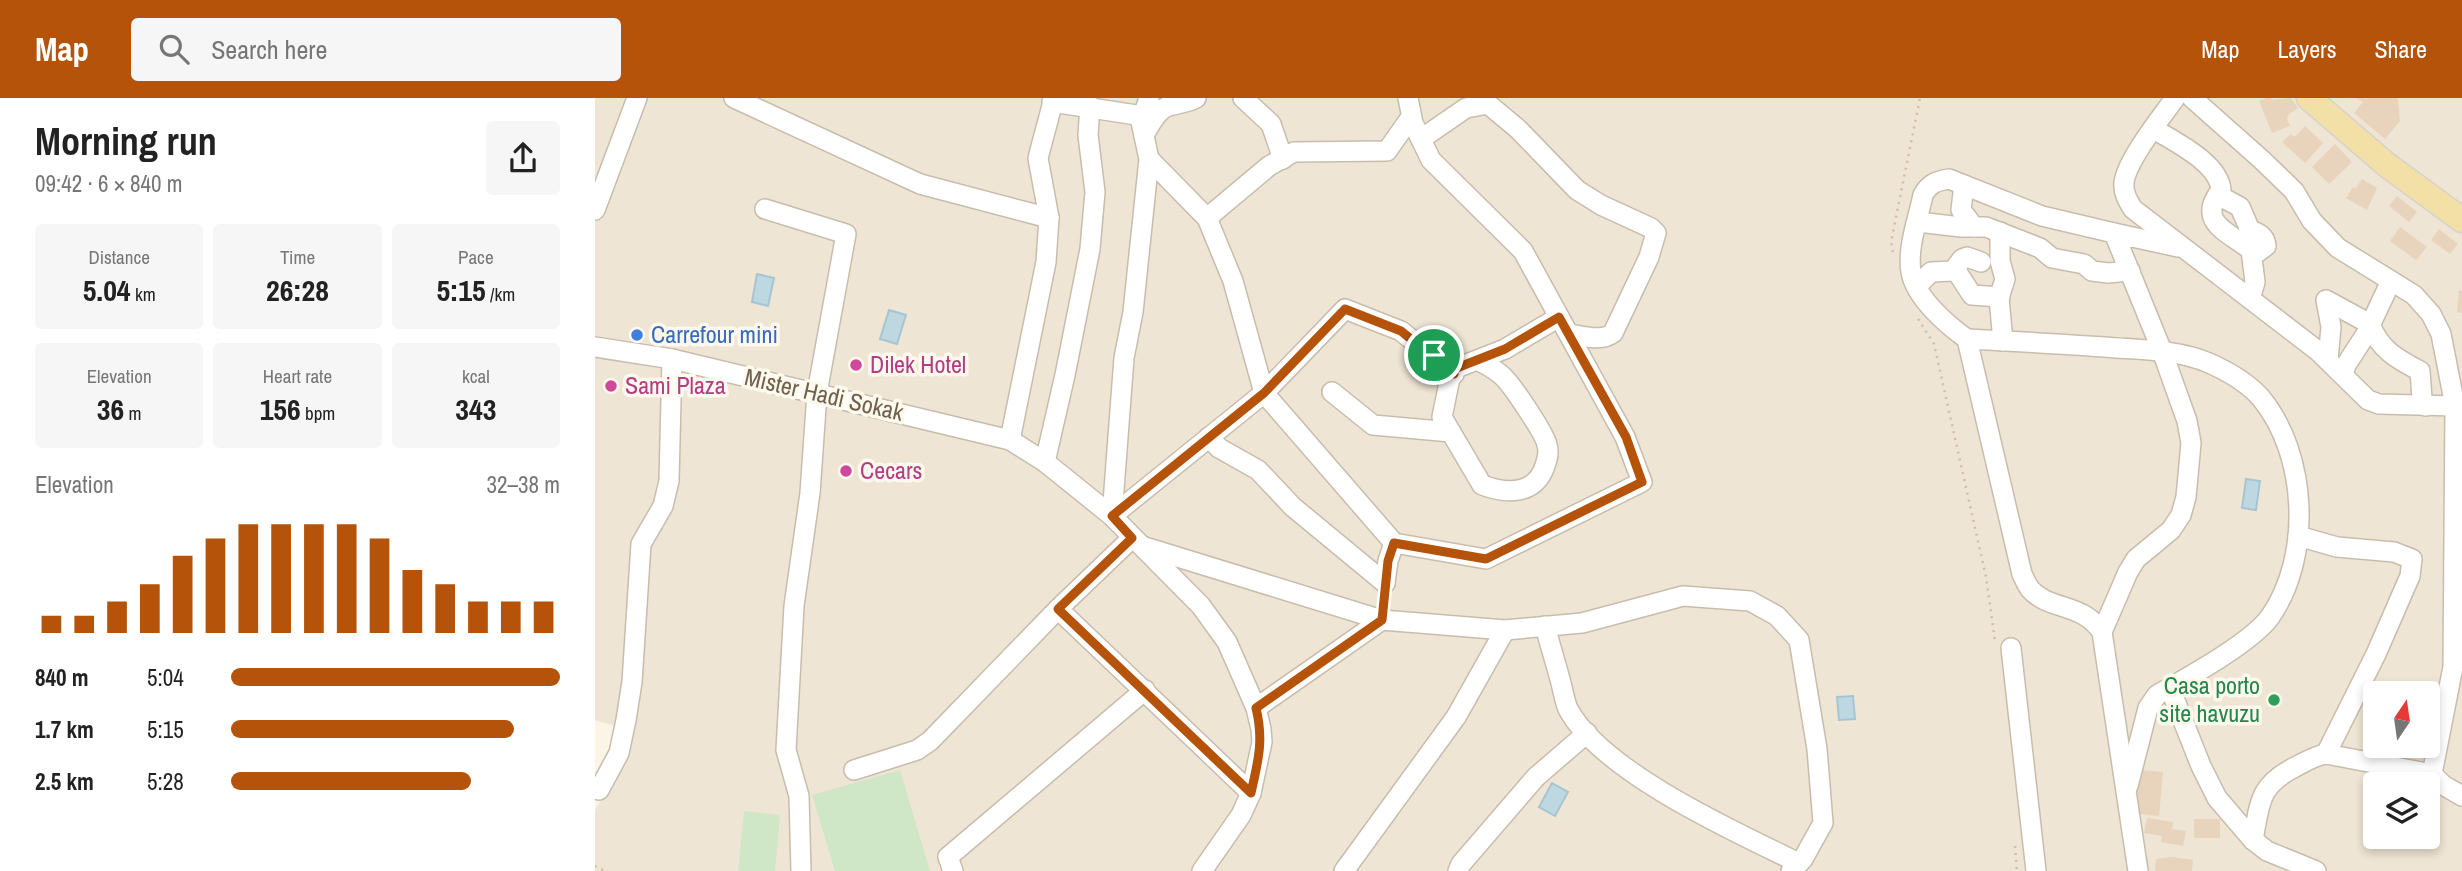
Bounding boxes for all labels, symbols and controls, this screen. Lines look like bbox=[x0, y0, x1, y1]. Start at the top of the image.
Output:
search box bbox=[131, 18, 621, 81]
text: Map bbox=[35, 27, 89, 71]
icon: search bbox=[155, 30, 193, 68]
text: Search here bbox=[211, 32, 327, 67]
text: Map bbox=[2201, 33, 2239, 65]
text: Layers bbox=[2277, 33, 2336, 65]
text: Share bbox=[2374, 33, 2427, 65]
text: Morning run bbox=[35, 116, 217, 167]
button: share bbox=[486, 121, 560, 195]
text: 09:42 · 6 × 840 m bbox=[35, 168, 182, 199]
text: Distance bbox=[88, 244, 150, 270]
text: Time bbox=[280, 244, 315, 270]
text: Pace bbox=[458, 244, 494, 270]
text: 5.04 bbox=[83, 270, 131, 310]
text: 26:28 bbox=[266, 270, 329, 310]
text: 5:15 bbox=[436, 270, 486, 310]
text: km bbox=[131, 281, 156, 307]
text: /km bbox=[486, 281, 515, 307]
place label: Carrefour mini bbox=[651, 318, 778, 350]
pin bbox=[1404, 325, 1464, 385]
marker: Carrefour mini bbox=[629, 327, 645, 343]
icon: arrive bbox=[1415, 336, 1453, 374]
place label: Dilek Hotel bbox=[870, 348, 966, 380]
marker: Dilek Hotel bbox=[848, 357, 864, 373]
street label: Mister Hadi Sokak bbox=[742, 360, 907, 428]
text: Elevation bbox=[87, 363, 152, 389]
text: Heart rate bbox=[263, 363, 332, 389]
text: kcal bbox=[462, 363, 490, 389]
place label: Sami Plaza bbox=[625, 369, 726, 401]
marker: Sami Plaza bbox=[603, 378, 619, 394]
text: 36 bbox=[97, 389, 124, 429]
text: 156 bbox=[260, 389, 301, 429]
text: 343 bbox=[455, 389, 496, 429]
text: m bbox=[124, 400, 142, 426]
text: bpm bbox=[301, 400, 335, 426]
place label: Cecars bbox=[860, 454, 922, 486]
marker: Cecars bbox=[838, 463, 854, 479]
text: Elevation bbox=[35, 469, 114, 500]
text: 32–38 m bbox=[487, 469, 560, 500]
text: 840 m bbox=[35, 662, 88, 693]
text: 5:04 bbox=[147, 662, 184, 693]
place label: Casa porto site havuzu bbox=[2159, 669, 2260, 729]
north arrow bbox=[2363, 681, 2439, 758]
map controls bbox=[2363, 681, 2440, 849]
marker: Casa porto site havuzu bbox=[2266, 692, 2282, 708]
text: 1.7 km bbox=[35, 714, 94, 745]
text: 5:15 bbox=[147, 714, 184, 745]
text: 2.5 km bbox=[35, 766, 94, 797]
text: 5:28 bbox=[147, 766, 184, 797]
button: layers bbox=[2363, 772, 2440, 849]

